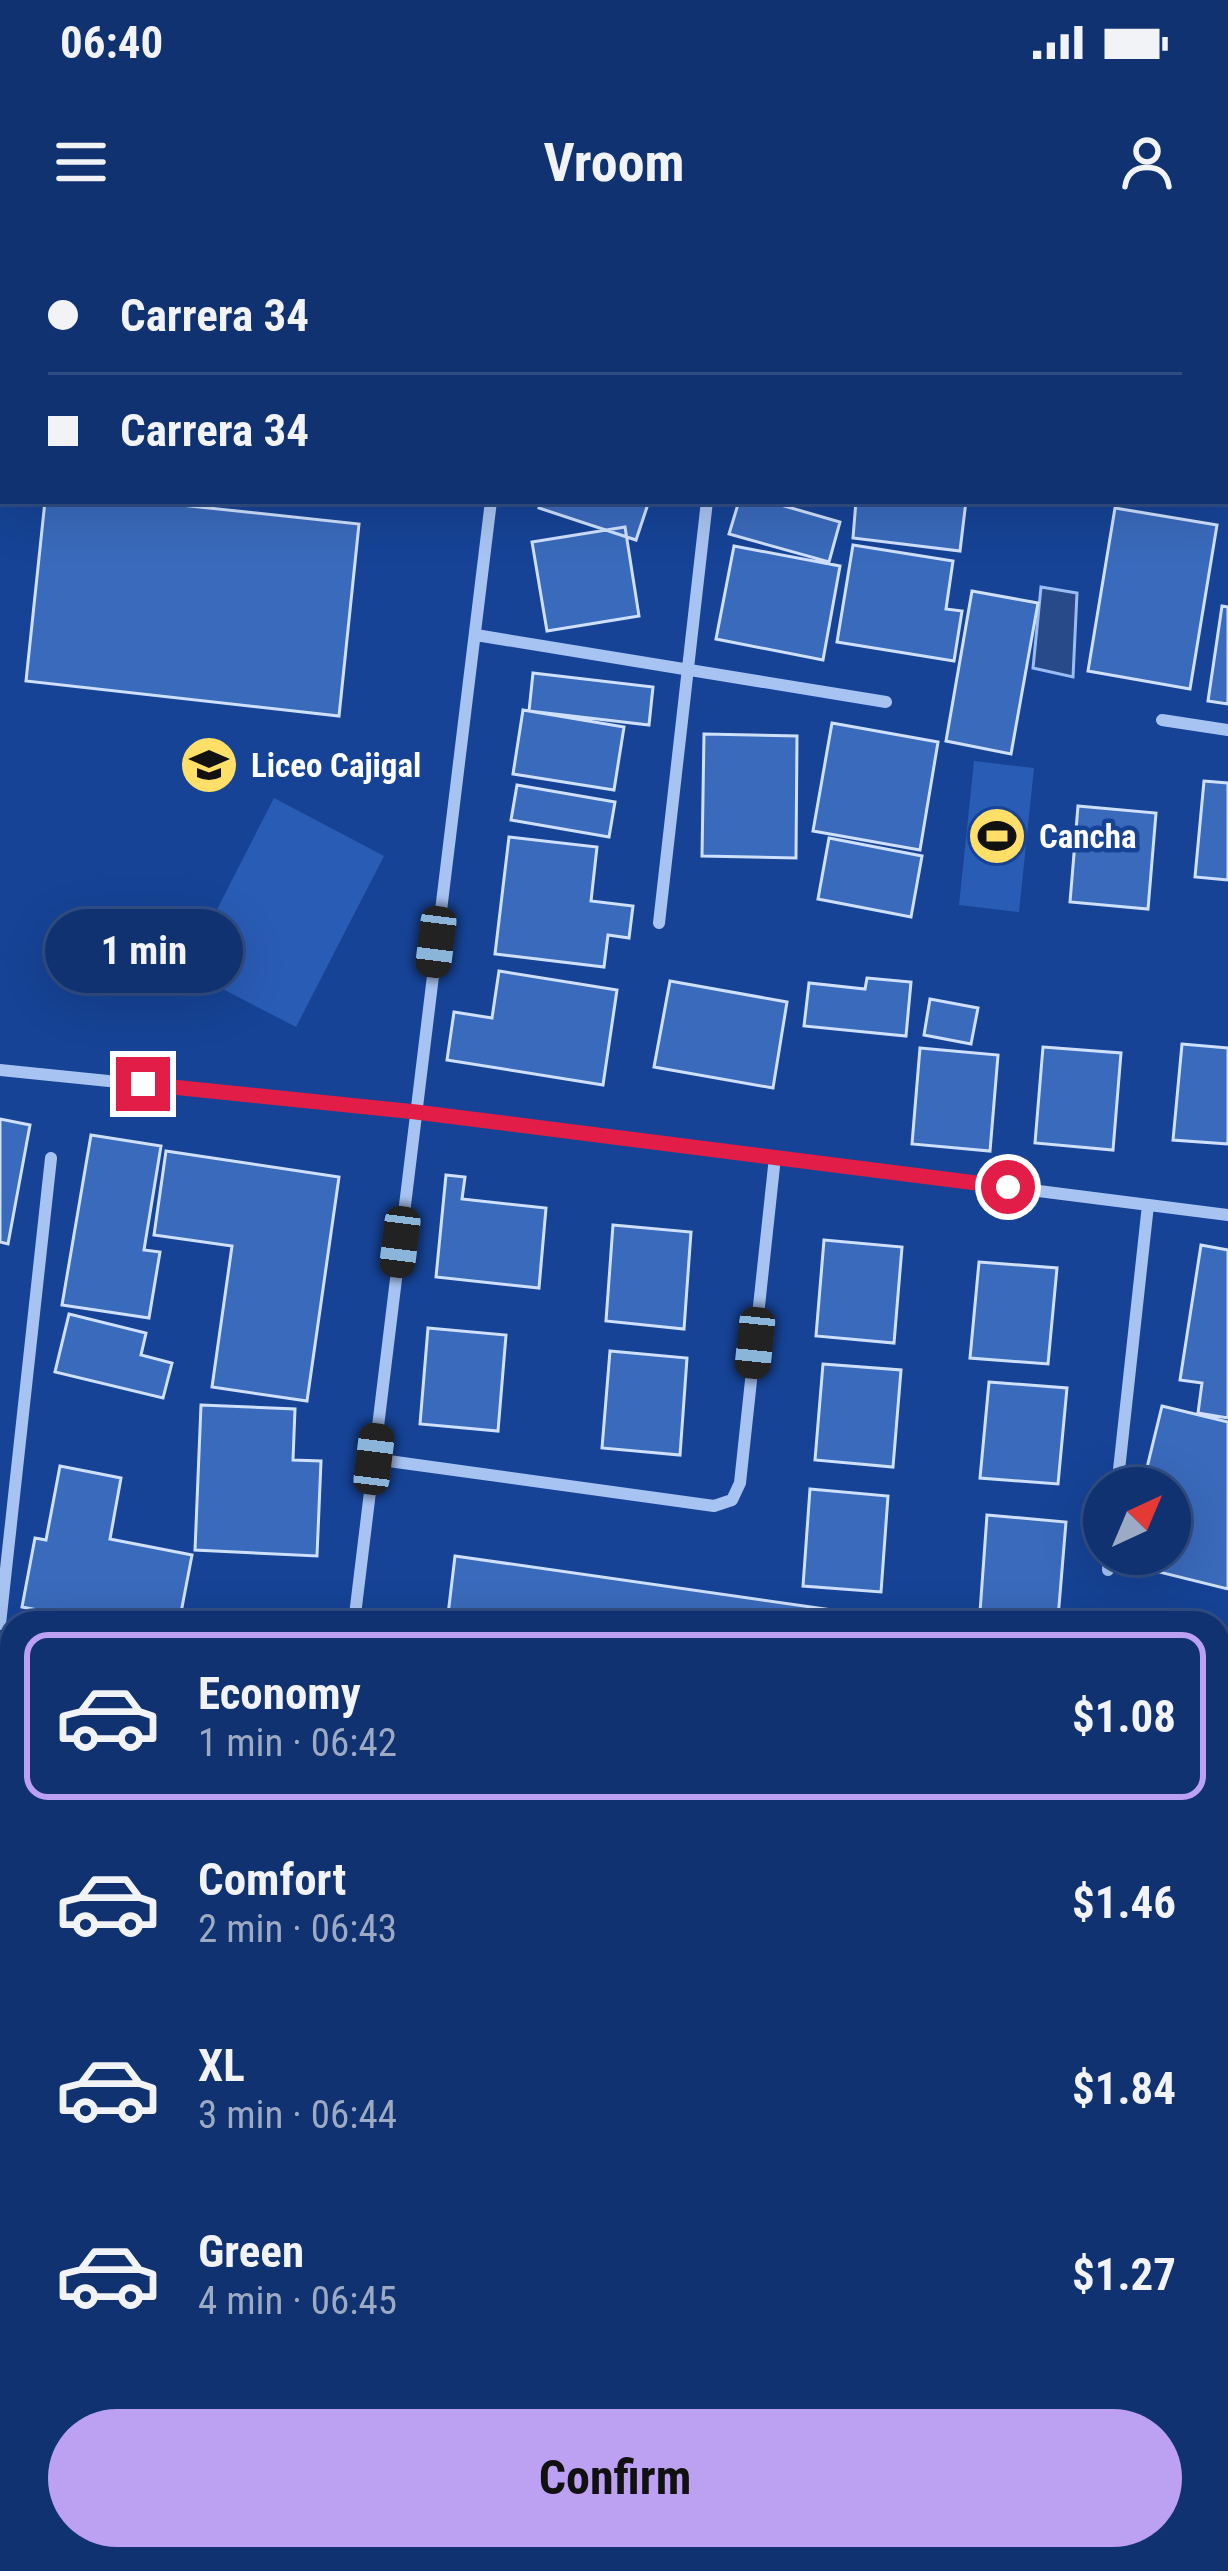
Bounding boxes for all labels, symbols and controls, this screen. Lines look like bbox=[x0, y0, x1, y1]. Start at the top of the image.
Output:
text: 06:40 bbox=[60, 16, 163, 69]
icon: menu bbox=[48, 129, 114, 195]
icon: person bbox=[1114, 129, 1180, 195]
text: Vroom bbox=[543, 131, 685, 194]
text: Carrera 34 bbox=[120, 289, 309, 342]
text: Carrera 34 bbox=[120, 404, 309, 457]
school or university icon: Liceo Cajigal bbox=[178, 734, 240, 796]
place label: Liceo Cajigal bbox=[251, 746, 421, 785]
sports icon: Cancha bbox=[966, 805, 1028, 867]
place label: Cancha bbox=[1039, 817, 1137, 856]
car bbox=[414, 904, 458, 980]
callout: 1 min bbox=[44, 910, 242, 994]
text: 1 min bbox=[101, 928, 187, 974]
route end bbox=[116, 1057, 170, 1111]
route start bbox=[981, 1160, 1035, 1214]
car bbox=[378, 1204, 422, 1280]
car bbox=[733, 1305, 777, 1381]
car bbox=[352, 1421, 396, 1497]
north arrow bbox=[1083, 1467, 1191, 1575]
map controls bbox=[1083, 1467, 1191, 1575]
icon: car bbox=[54, 1662, 162, 1770]
text: Economy bbox=[198, 1667, 361, 1720]
text: $1.08 bbox=[1072, 1690, 1176, 1743]
text: 1 min · 06:42 bbox=[198, 1720, 397, 1766]
icon: car bbox=[54, 1848, 162, 1956]
text: Comfort bbox=[198, 1853, 346, 1906]
text: $1.46 bbox=[1072, 1876, 1176, 1929]
text: 2 min · 06:43 bbox=[198, 1906, 397, 1952]
icon: car bbox=[54, 2034, 162, 2142]
text: XL bbox=[198, 2039, 245, 2092]
text: $1.84 bbox=[1072, 2062, 1176, 2115]
text: 3 min · 06:44 bbox=[198, 2092, 397, 2138]
icon: car bbox=[54, 2220, 162, 2328]
text: Green bbox=[198, 2225, 304, 2278]
text: $1.27 bbox=[1072, 2248, 1176, 2301]
text: 4 min · 06:45 bbox=[198, 2278, 397, 2324]
button: Confirm bbox=[48, 2409, 1182, 2547]

